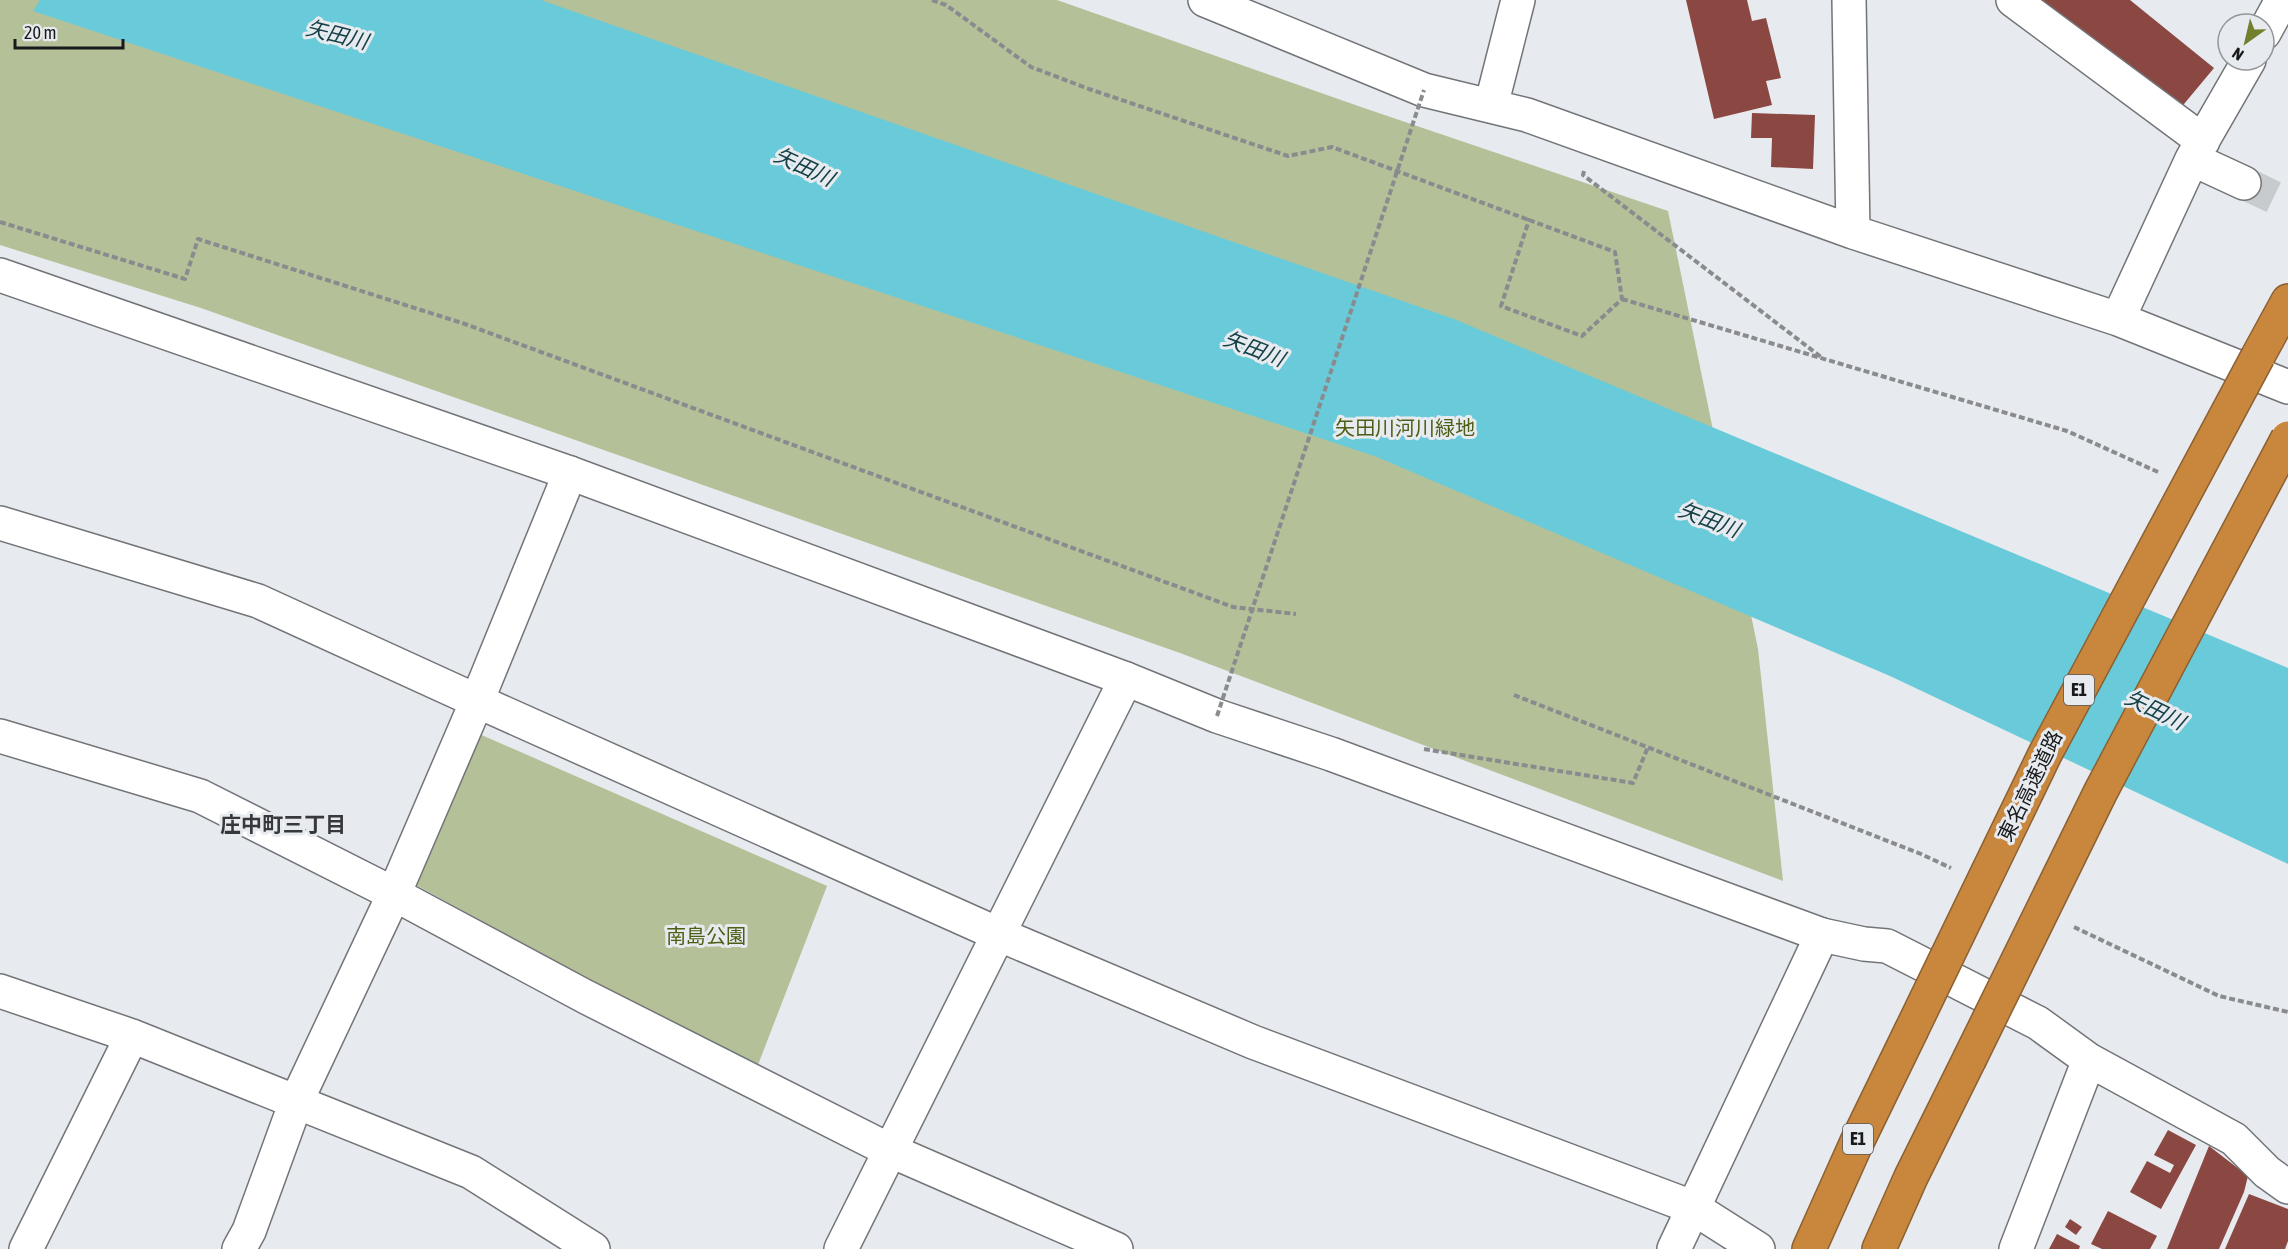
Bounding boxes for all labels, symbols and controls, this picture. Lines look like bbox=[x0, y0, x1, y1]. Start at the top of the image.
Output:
scale bar bbox=[15, 12, 123, 50]
north arrow bbox=[2216, 12, 2276, 72]
water label: 矢田川 bbox=[304, 15, 373, 54]
text: 20 m bbox=[24, 22, 56, 43]
text: N bbox=[2229, 44, 2247, 65]
water label: 矢田川 bbox=[771, 142, 840, 191]
water label: 矢田川 bbox=[1221, 326, 1290, 371]
park label: 矢田川河川緑地 bbox=[1335, 416, 1475, 439]
water label: 矢田川 bbox=[1676, 497, 1745, 542]
road number: E1 bbox=[2064, 675, 2094, 705]
water label: 矢田川 bbox=[2122, 685, 2191, 735]
street label: 東名高速道路 bbox=[1993, 727, 2066, 845]
district label: 庄中町三丁目 bbox=[220, 812, 346, 836]
park label: 南島公園 bbox=[666, 924, 746, 947]
road number: E1 bbox=[1843, 1124, 1873, 1154]

